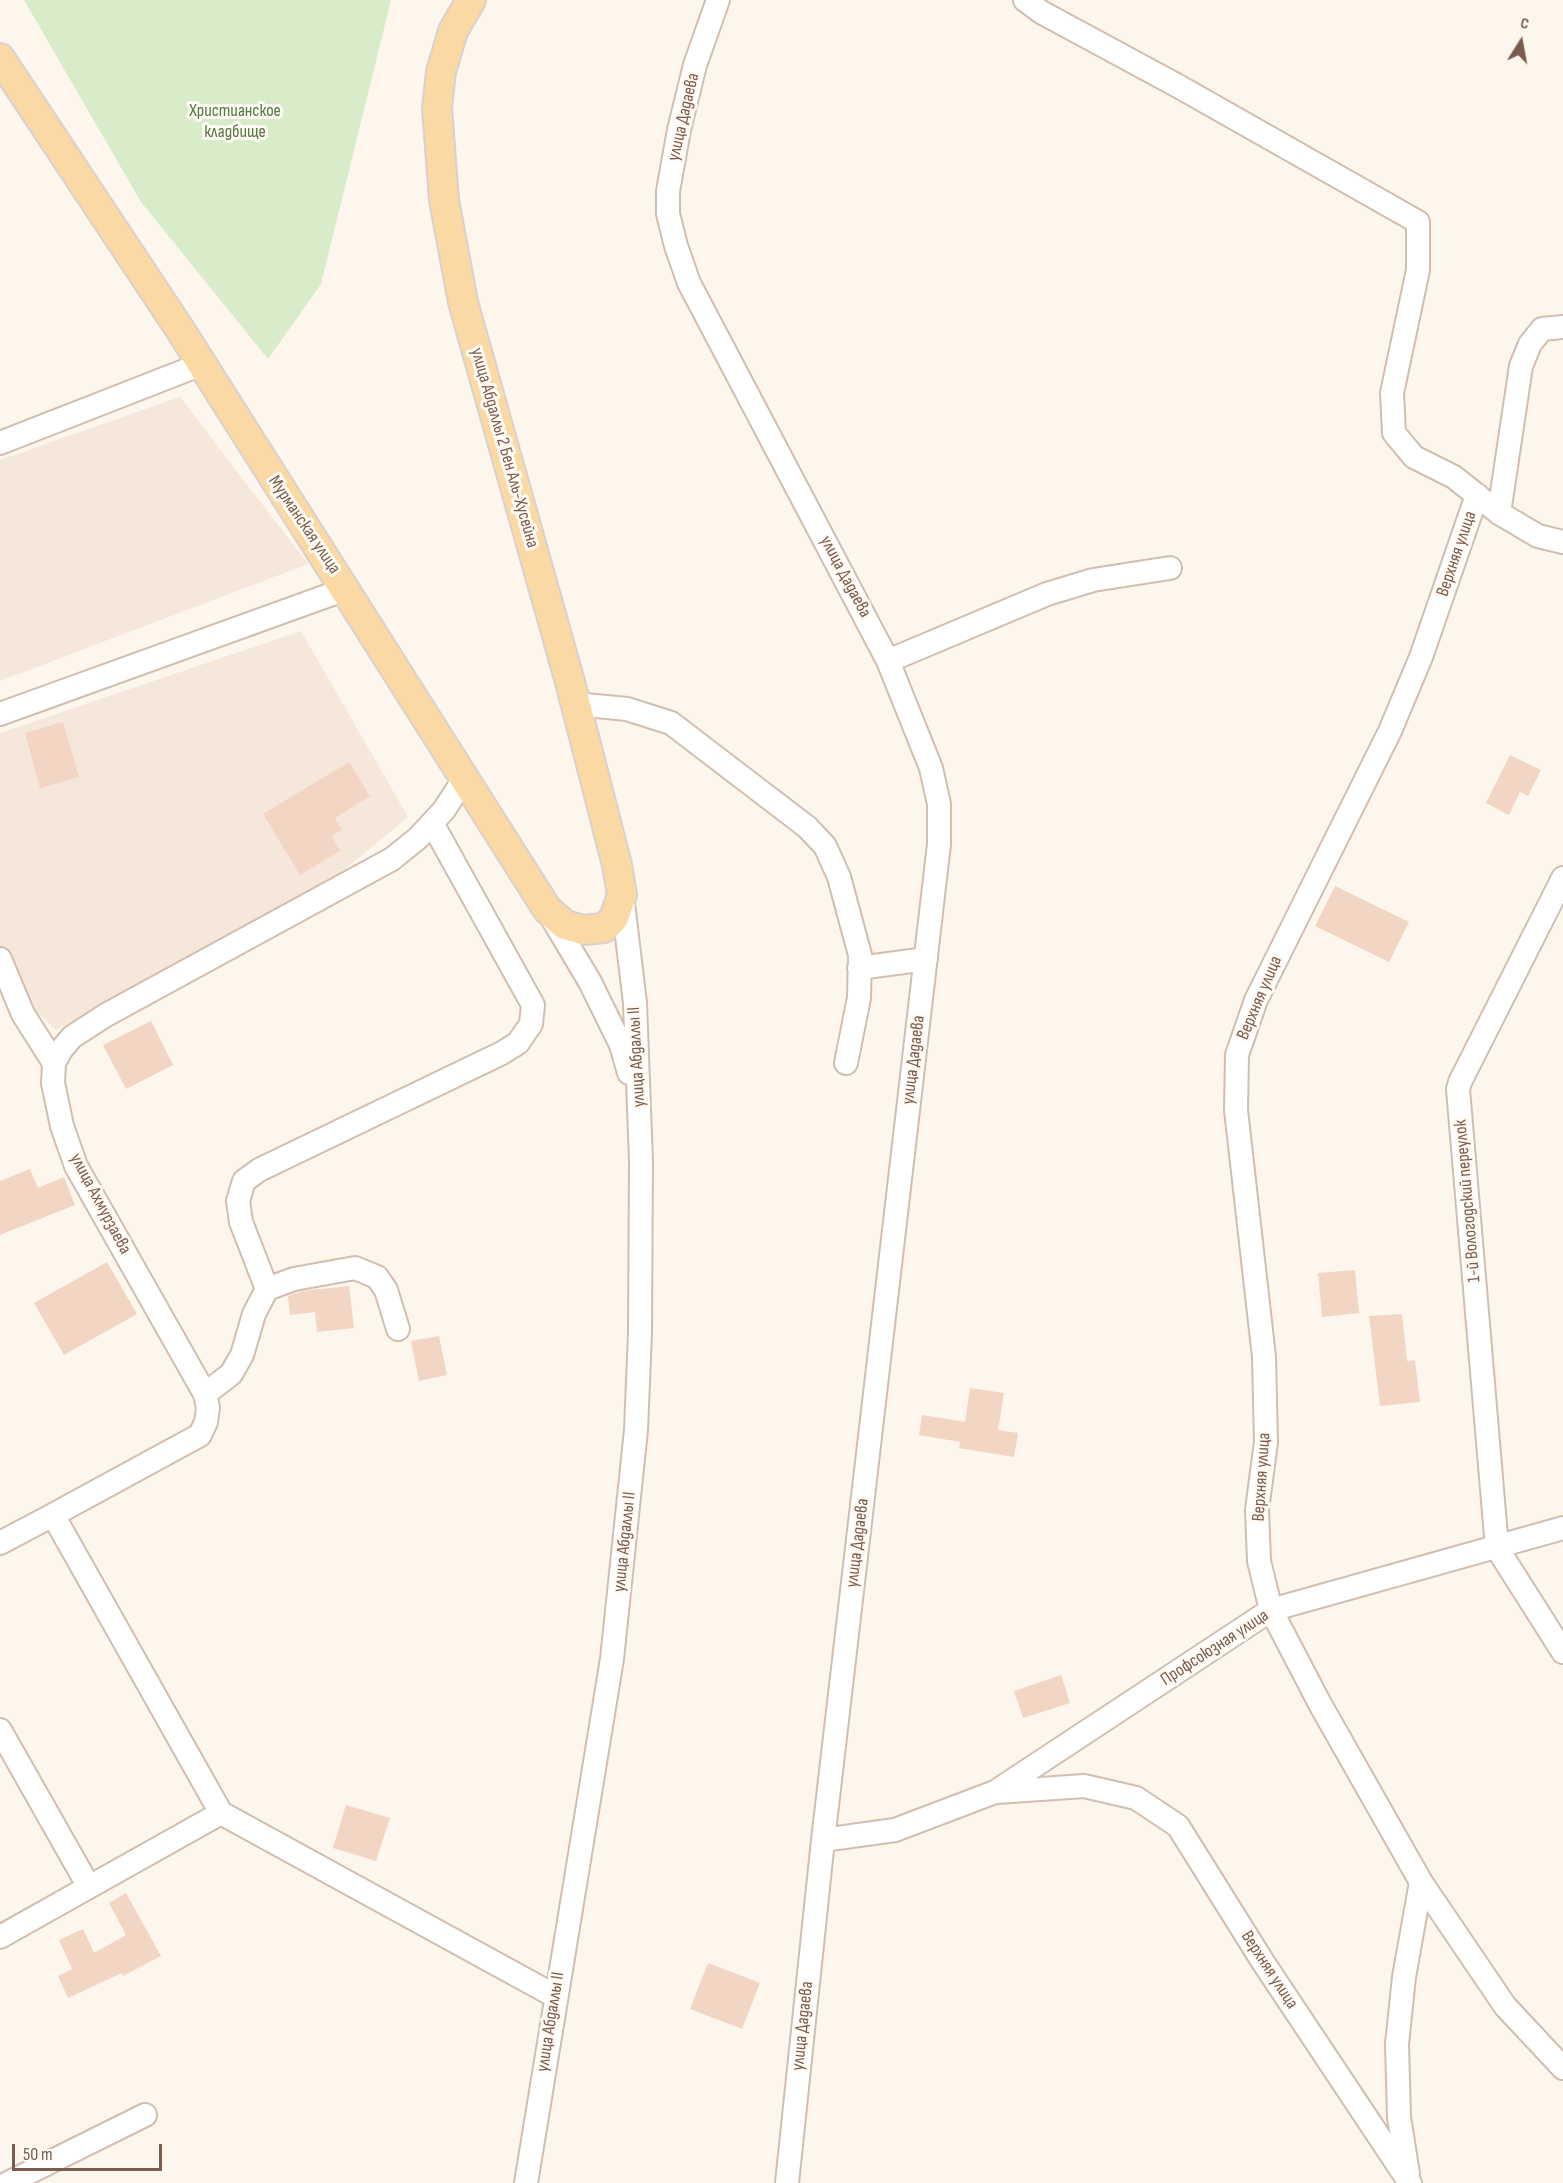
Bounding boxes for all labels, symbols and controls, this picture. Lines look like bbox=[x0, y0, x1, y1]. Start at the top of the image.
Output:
north arrow bbox=[1491, 12, 1551, 72]
text: С bbox=[1519, 14, 1530, 34]
street label: улица Дадаева bbox=[663, 71, 705, 163]
park label: Христианское кладбище bbox=[189, 100, 281, 142]
street label: улица Абдаллы 2 Бен Аль-Хусейна bbox=[465, 346, 543, 550]
street label: Мурманская улица bbox=[263, 472, 345, 578]
street label: Верхняя улица bbox=[1432, 508, 1482, 600]
street label: улица Дадаева bbox=[814, 532, 876, 622]
street label: Верхняя улица bbox=[1233, 953, 1287, 1043]
street label: улица Абдаллы II bbox=[624, 1006, 650, 1108]
street label: улица Дадаева bbox=[898, 1014, 930, 1106]
street label: 1-й Вологодский переулок bbox=[1450, 1119, 1486, 1283]
street label: улица Ахмурзаева bbox=[64, 1150, 136, 1258]
street label: Верхняя улица bbox=[1248, 1432, 1276, 1522]
street label: улица Абдаллы II bbox=[609, 1491, 641, 1593]
street label: улица Дадаева bbox=[842, 1497, 874, 1589]
street label: Профсоюзная улица bbox=[1157, 1605, 1273, 1691]
street label: Верхняя улица bbox=[1236, 1927, 1302, 2013]
street label: улица Абдаллы II bbox=[532, 1971, 570, 2073]
street label: улица Дадаева bbox=[788, 1980, 818, 2072]
scale bar bbox=[15, 2132, 165, 2170]
text: 50 m bbox=[23, 2144, 53, 2165]

